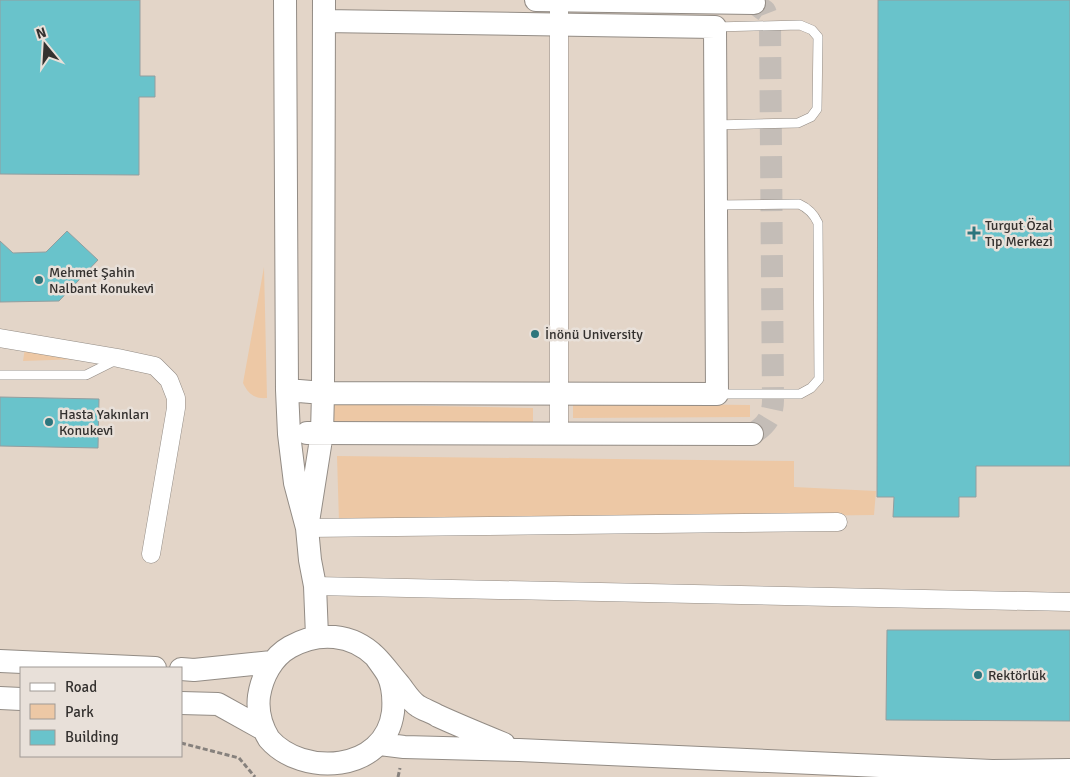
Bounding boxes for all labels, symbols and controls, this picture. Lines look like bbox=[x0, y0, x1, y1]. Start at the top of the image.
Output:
north arrow bbox=[20, 20, 70, 70]
text: N bbox=[34, 24, 48, 43]
place label: Turgut Özal Tıp Merkezi bbox=[985, 217, 1053, 250]
marker: Turgut Özal Tıp Merkezi bbox=[967, 226, 981, 240]
place label: Mehmet Şahin Nalbant Konukevi bbox=[49, 264, 154, 297]
marker: Mehmet Şahin Nalbant Konukevi bbox=[33, 274, 45, 286]
place label: İnönü University bbox=[545, 326, 643, 343]
marker: İnönü University bbox=[529, 328, 541, 340]
place label: Hasta Yakınları Konukevi bbox=[59, 406, 149, 439]
marker: Hasta Yakınları Konukevi bbox=[43, 416, 55, 428]
legend bbox=[20, 667, 182, 757]
place label: Rektörlük bbox=[988, 667, 1046, 684]
marker: Rektörlük bbox=[972, 669, 984, 681]
text: Road bbox=[65, 678, 97, 696]
text: Park bbox=[65, 703, 94, 721]
text: Building bbox=[65, 728, 119, 746]

